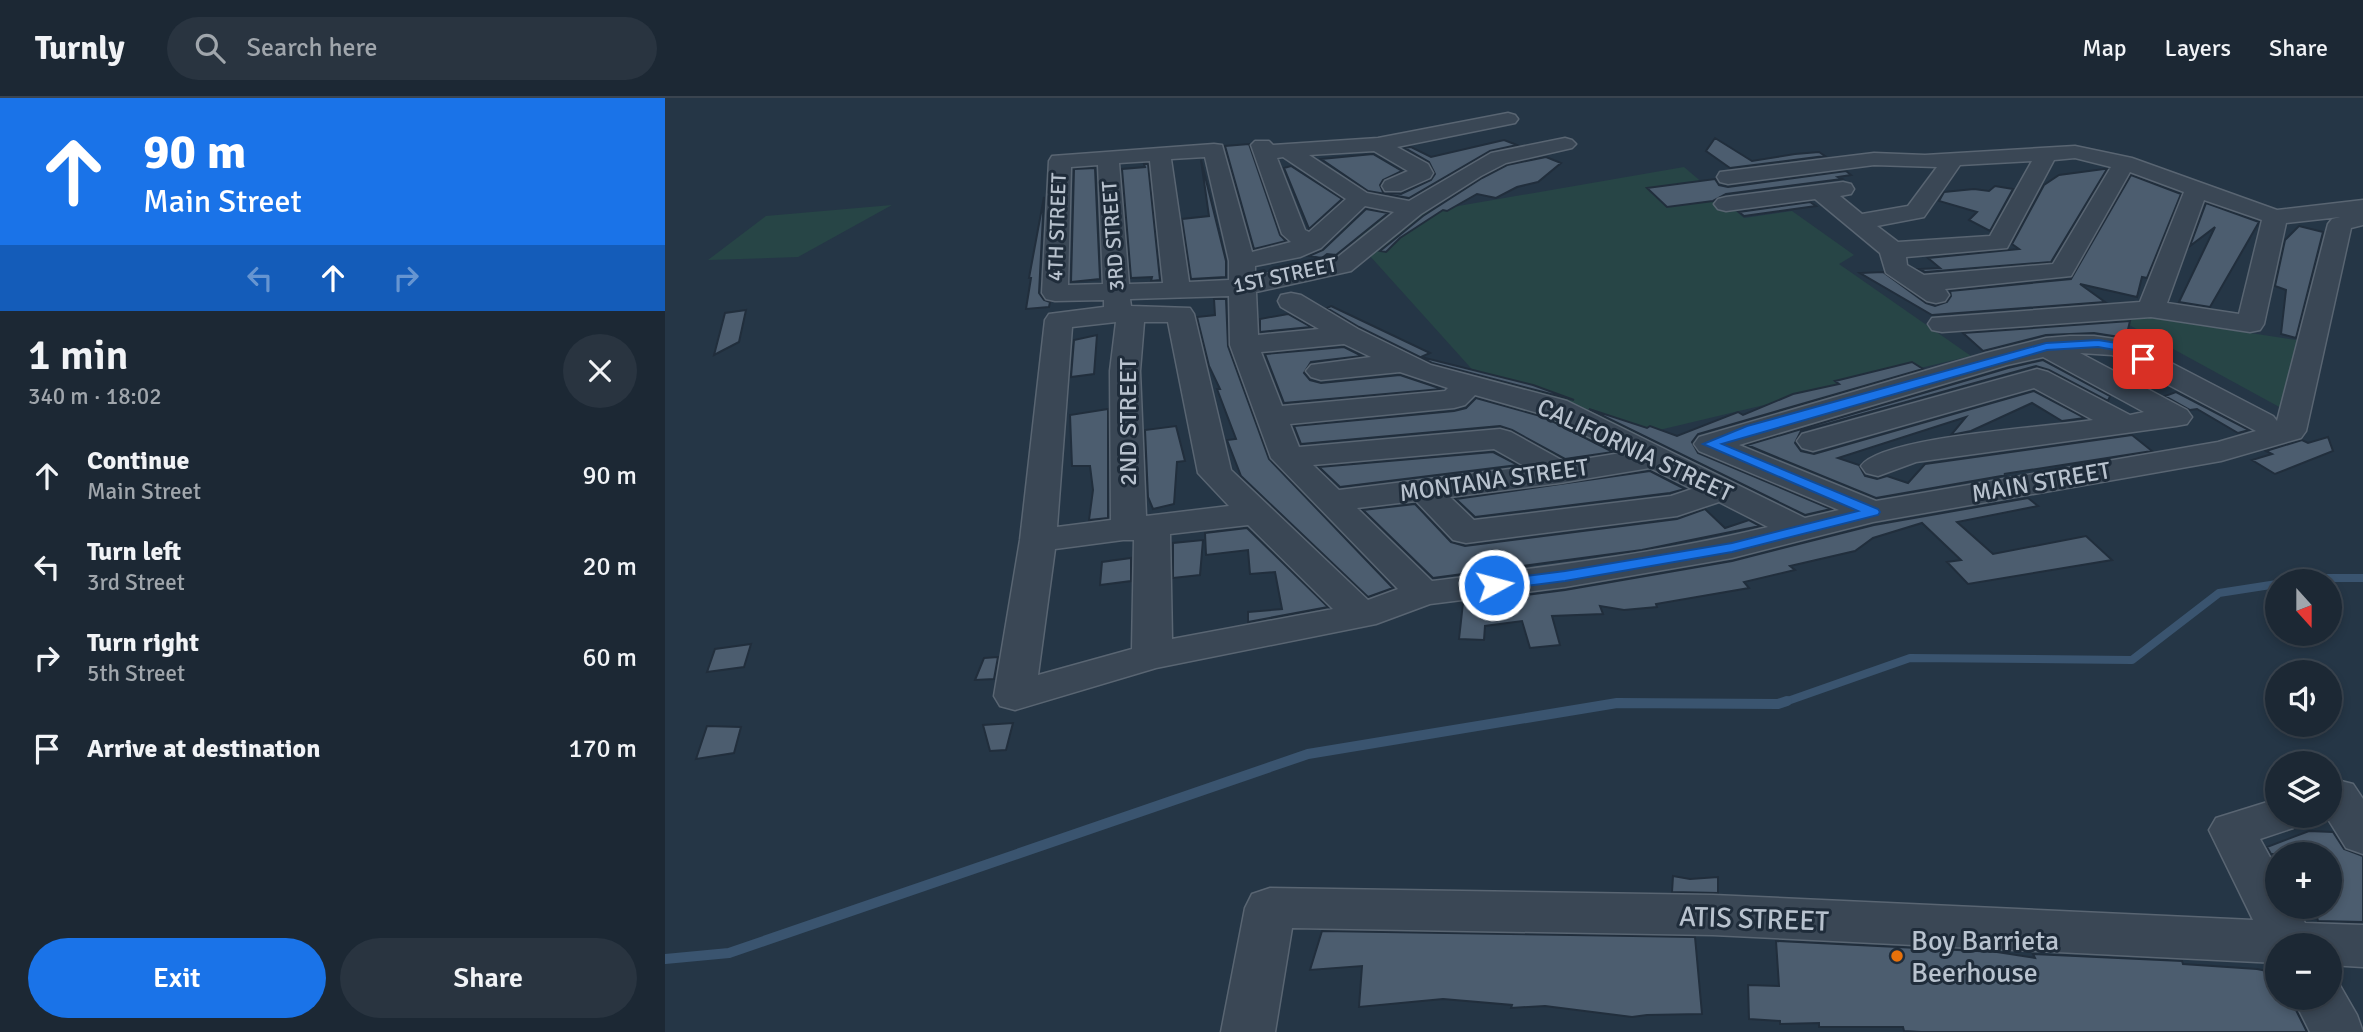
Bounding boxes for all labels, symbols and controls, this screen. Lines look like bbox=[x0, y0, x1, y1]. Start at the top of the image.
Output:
search box bbox=[167, 17, 657, 80]
text: Turnly bbox=[35, 28, 125, 69]
icon: search bbox=[191, 29, 229, 67]
text: Search here bbox=[247, 32, 378, 64]
text: Map bbox=[2082, 33, 2127, 63]
text: Layers bbox=[2165, 33, 2231, 63]
text: Share bbox=[2269, 33, 2328, 63]
text: 90 m bbox=[143, 122, 246, 182]
icon: ahead bbox=[28, 126, 119, 217]
street label: 4TH STREET bbox=[1042, 172, 1072, 282]
street label: 3RD STREET bbox=[1096, 179, 1130, 292]
text: Main Street bbox=[143, 182, 302, 221]
street label: 1ST STREET bbox=[1231, 251, 1340, 299]
icon: left bbox=[241, 259, 279, 297]
icon: ahead bbox=[314, 259, 352, 297]
icon: right bbox=[387, 259, 425, 297]
pin bbox=[2113, 329, 2173, 389]
text: 1 min bbox=[28, 330, 129, 381]
button: close bbox=[563, 334, 637, 408]
icon: arrive bbox=[2124, 340, 2162, 378]
street label: 2ND STREET bbox=[1113, 358, 1143, 486]
text: 340 m · 18:02 bbox=[28, 382, 162, 411]
street label: CALIFORNIA STREET bbox=[1532, 392, 1738, 509]
text: Continue bbox=[87, 445, 189, 477]
street label: MONTANA STREET bbox=[1398, 452, 1591, 508]
street label: MAIN STREET bbox=[1969, 455, 2113, 509]
icon: ahead bbox=[28, 457, 66, 495]
text: 90 m bbox=[582, 460, 637, 492]
text: Main Street bbox=[87, 477, 201, 506]
text: Turn left bbox=[87, 536, 181, 568]
icon: left bbox=[28, 548, 66, 586]
position arrow bbox=[1457, 548, 1531, 622]
text: 20 m bbox=[582, 551, 637, 583]
text: 3rd Street bbox=[87, 568, 185, 597]
north arrow bbox=[2265, 569, 2341, 646]
map controls bbox=[2265, 569, 2342, 1010]
text: Turn right bbox=[87, 627, 199, 659]
icon: right bbox=[28, 639, 66, 677]
text: 60 m bbox=[582, 642, 637, 674]
text: 5th Street bbox=[87, 659, 185, 688]
button: sound bbox=[2265, 660, 2342, 737]
icon: arrive bbox=[28, 730, 66, 768]
text: Arrive at destination bbox=[87, 733, 320, 765]
text: 170 m bbox=[568, 733, 637, 765]
button: layers bbox=[2265, 751, 2342, 828]
button: + bbox=[2265, 842, 2342, 919]
street label: ATIS STREET bbox=[1678, 899, 1830, 939]
place label: Boy Barrieta Beerhouse bbox=[1911, 924, 2059, 990]
button: − bbox=[2265, 933, 2342, 1010]
button: Exit bbox=[28, 938, 326, 1018]
button: Share bbox=[340, 938, 637, 1018]
marker: Boy Barrieta Beerhouse bbox=[1889, 948, 1905, 964]

